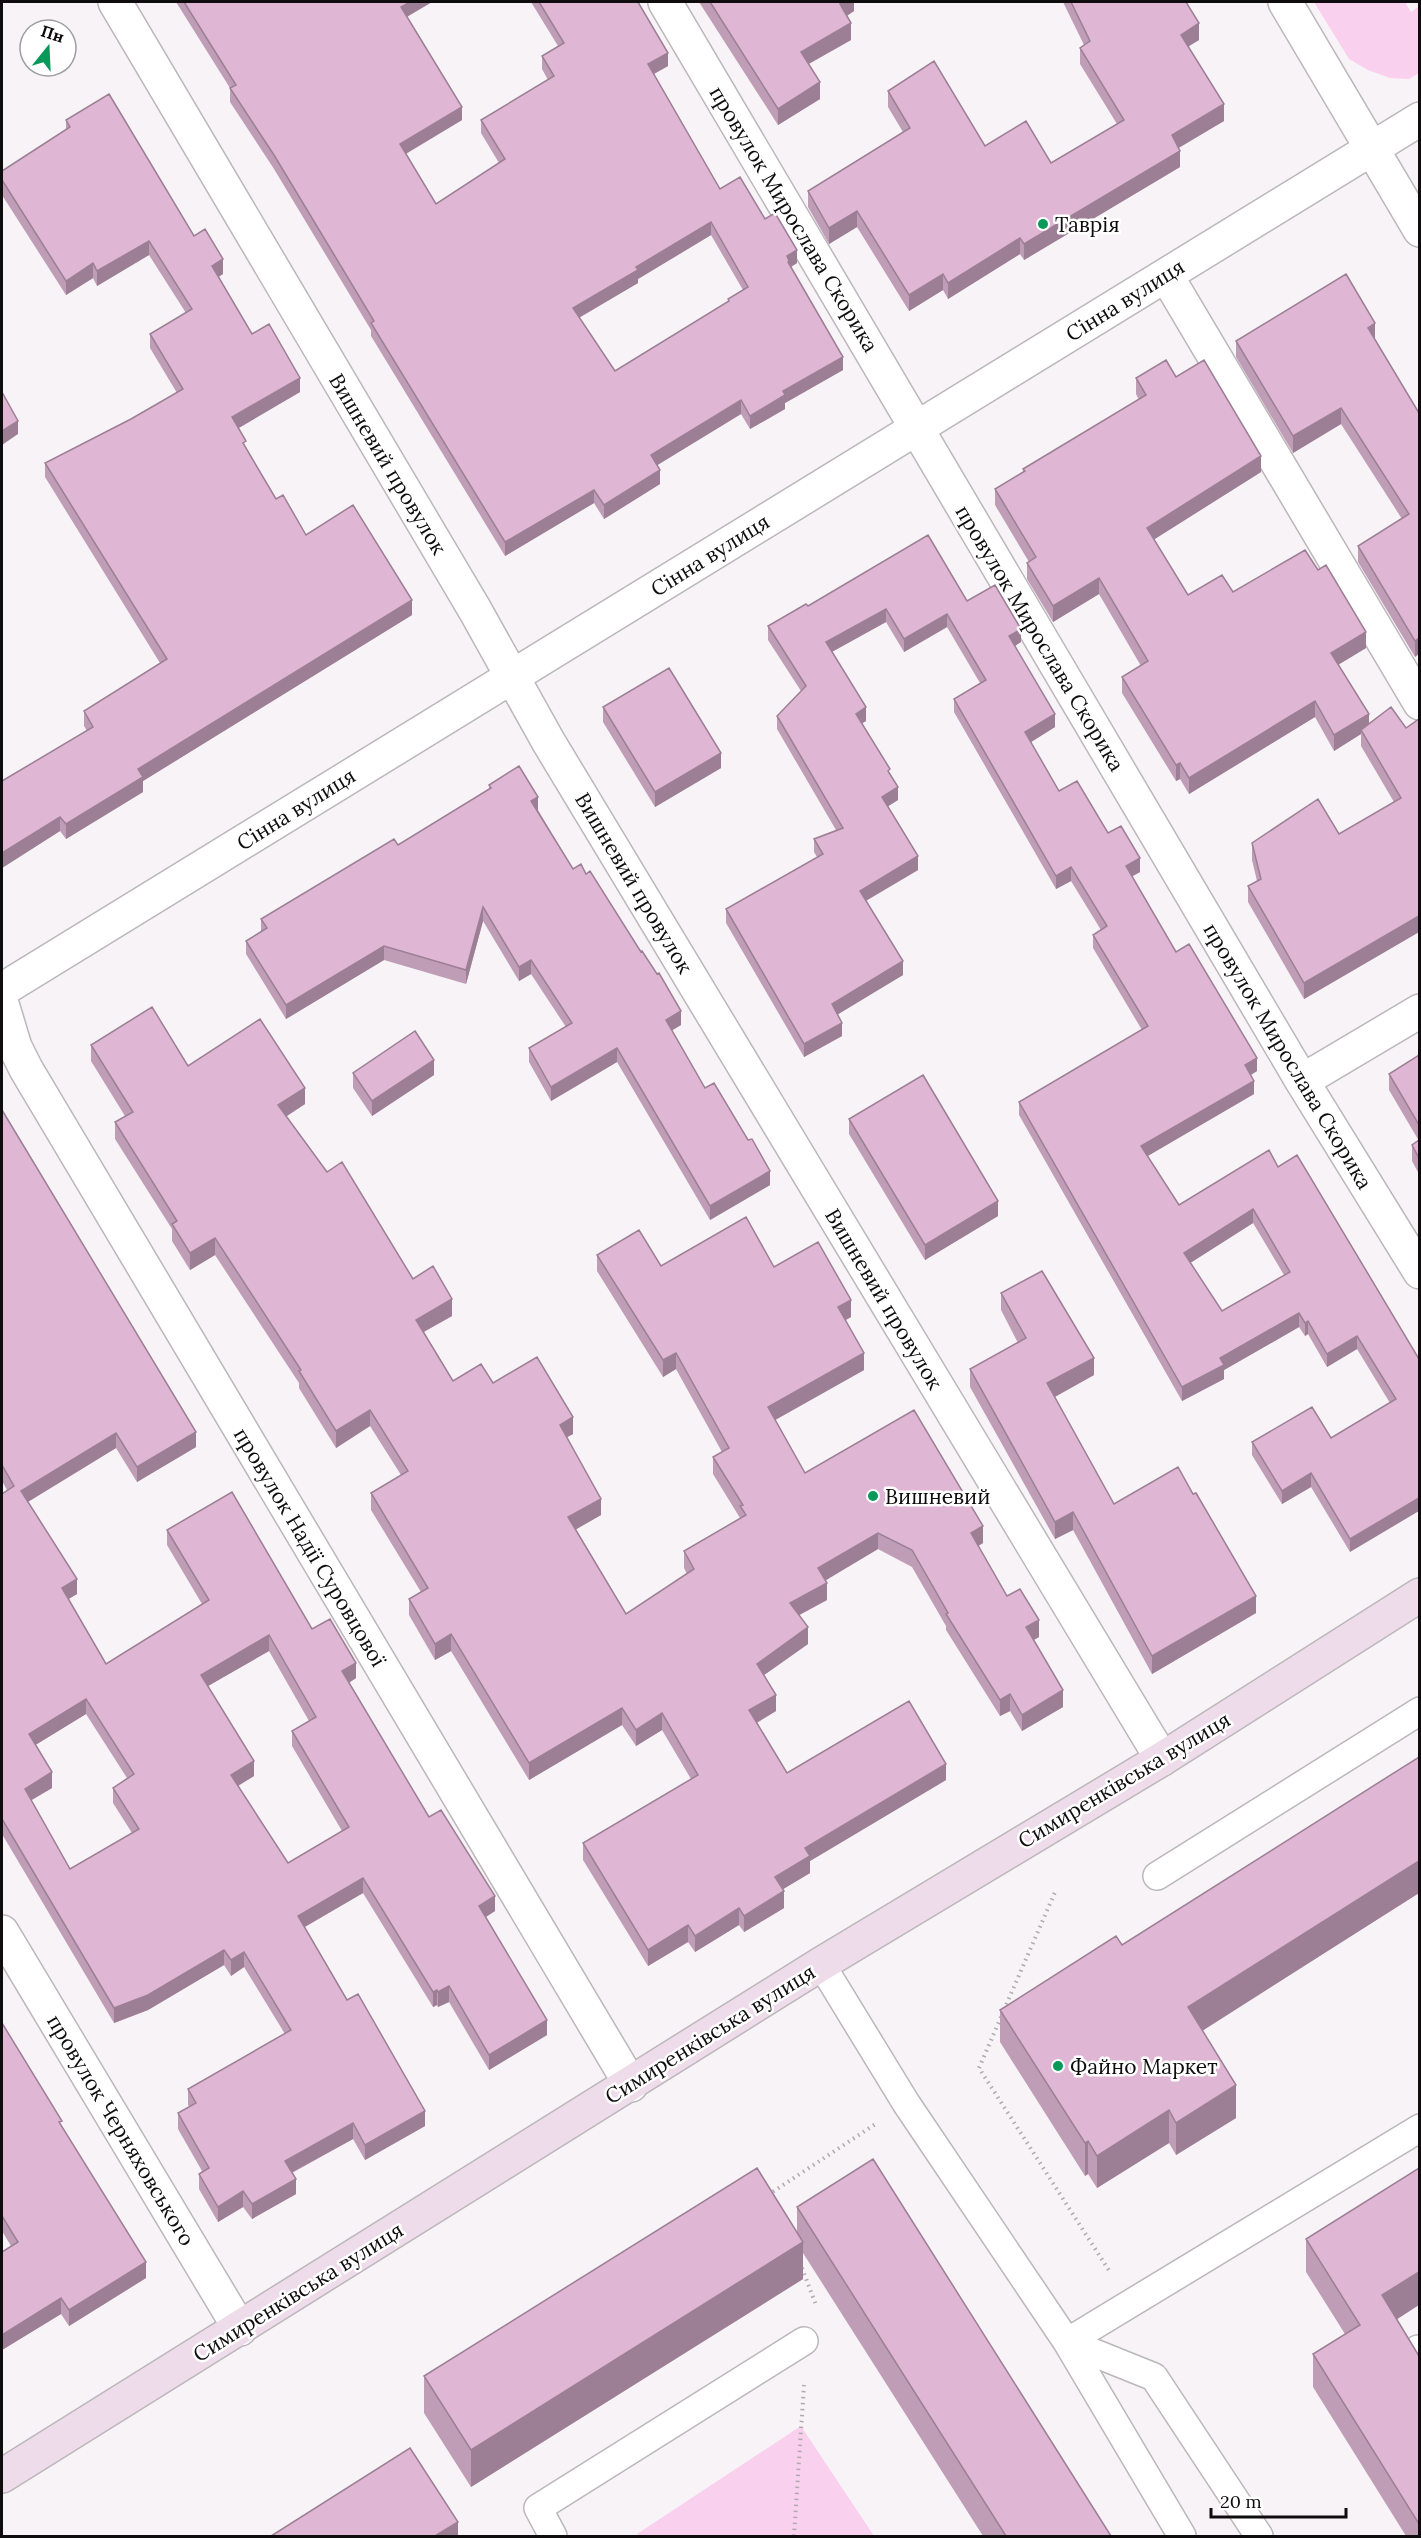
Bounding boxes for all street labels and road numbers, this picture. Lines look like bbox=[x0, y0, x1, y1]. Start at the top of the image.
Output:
street label: провулок Мирослава Скорика bbox=[704, 81, 885, 357]
street label: Сінна вулиця bbox=[1061, 253, 1189, 347]
street label: Вишневий провулок bbox=[323, 368, 453, 560]
street label: провулок Мирослава Скорика bbox=[950, 500, 1131, 776]
street label: Сінна вулиця bbox=[646, 508, 774, 602]
street label: Сінна вулиця bbox=[232, 762, 360, 856]
street label: Вишневий провулок bbox=[569, 787, 699, 979]
street label: провулок Мирослава Скорика bbox=[1198, 918, 1379, 1194]
street label: Вишневий провулок bbox=[819, 1203, 949, 1395]
street label: провулок Надії Суровцової bbox=[228, 1423, 392, 1671]
street label: Симиренківська вулиця bbox=[1013, 1706, 1235, 1854]
street label: Симиренківська вулиця bbox=[600, 1958, 820, 2110]
street label: провулок Черняховського bbox=[41, 2009, 201, 2251]
street label: Симиренківська вулиця bbox=[188, 2216, 408, 2368]

